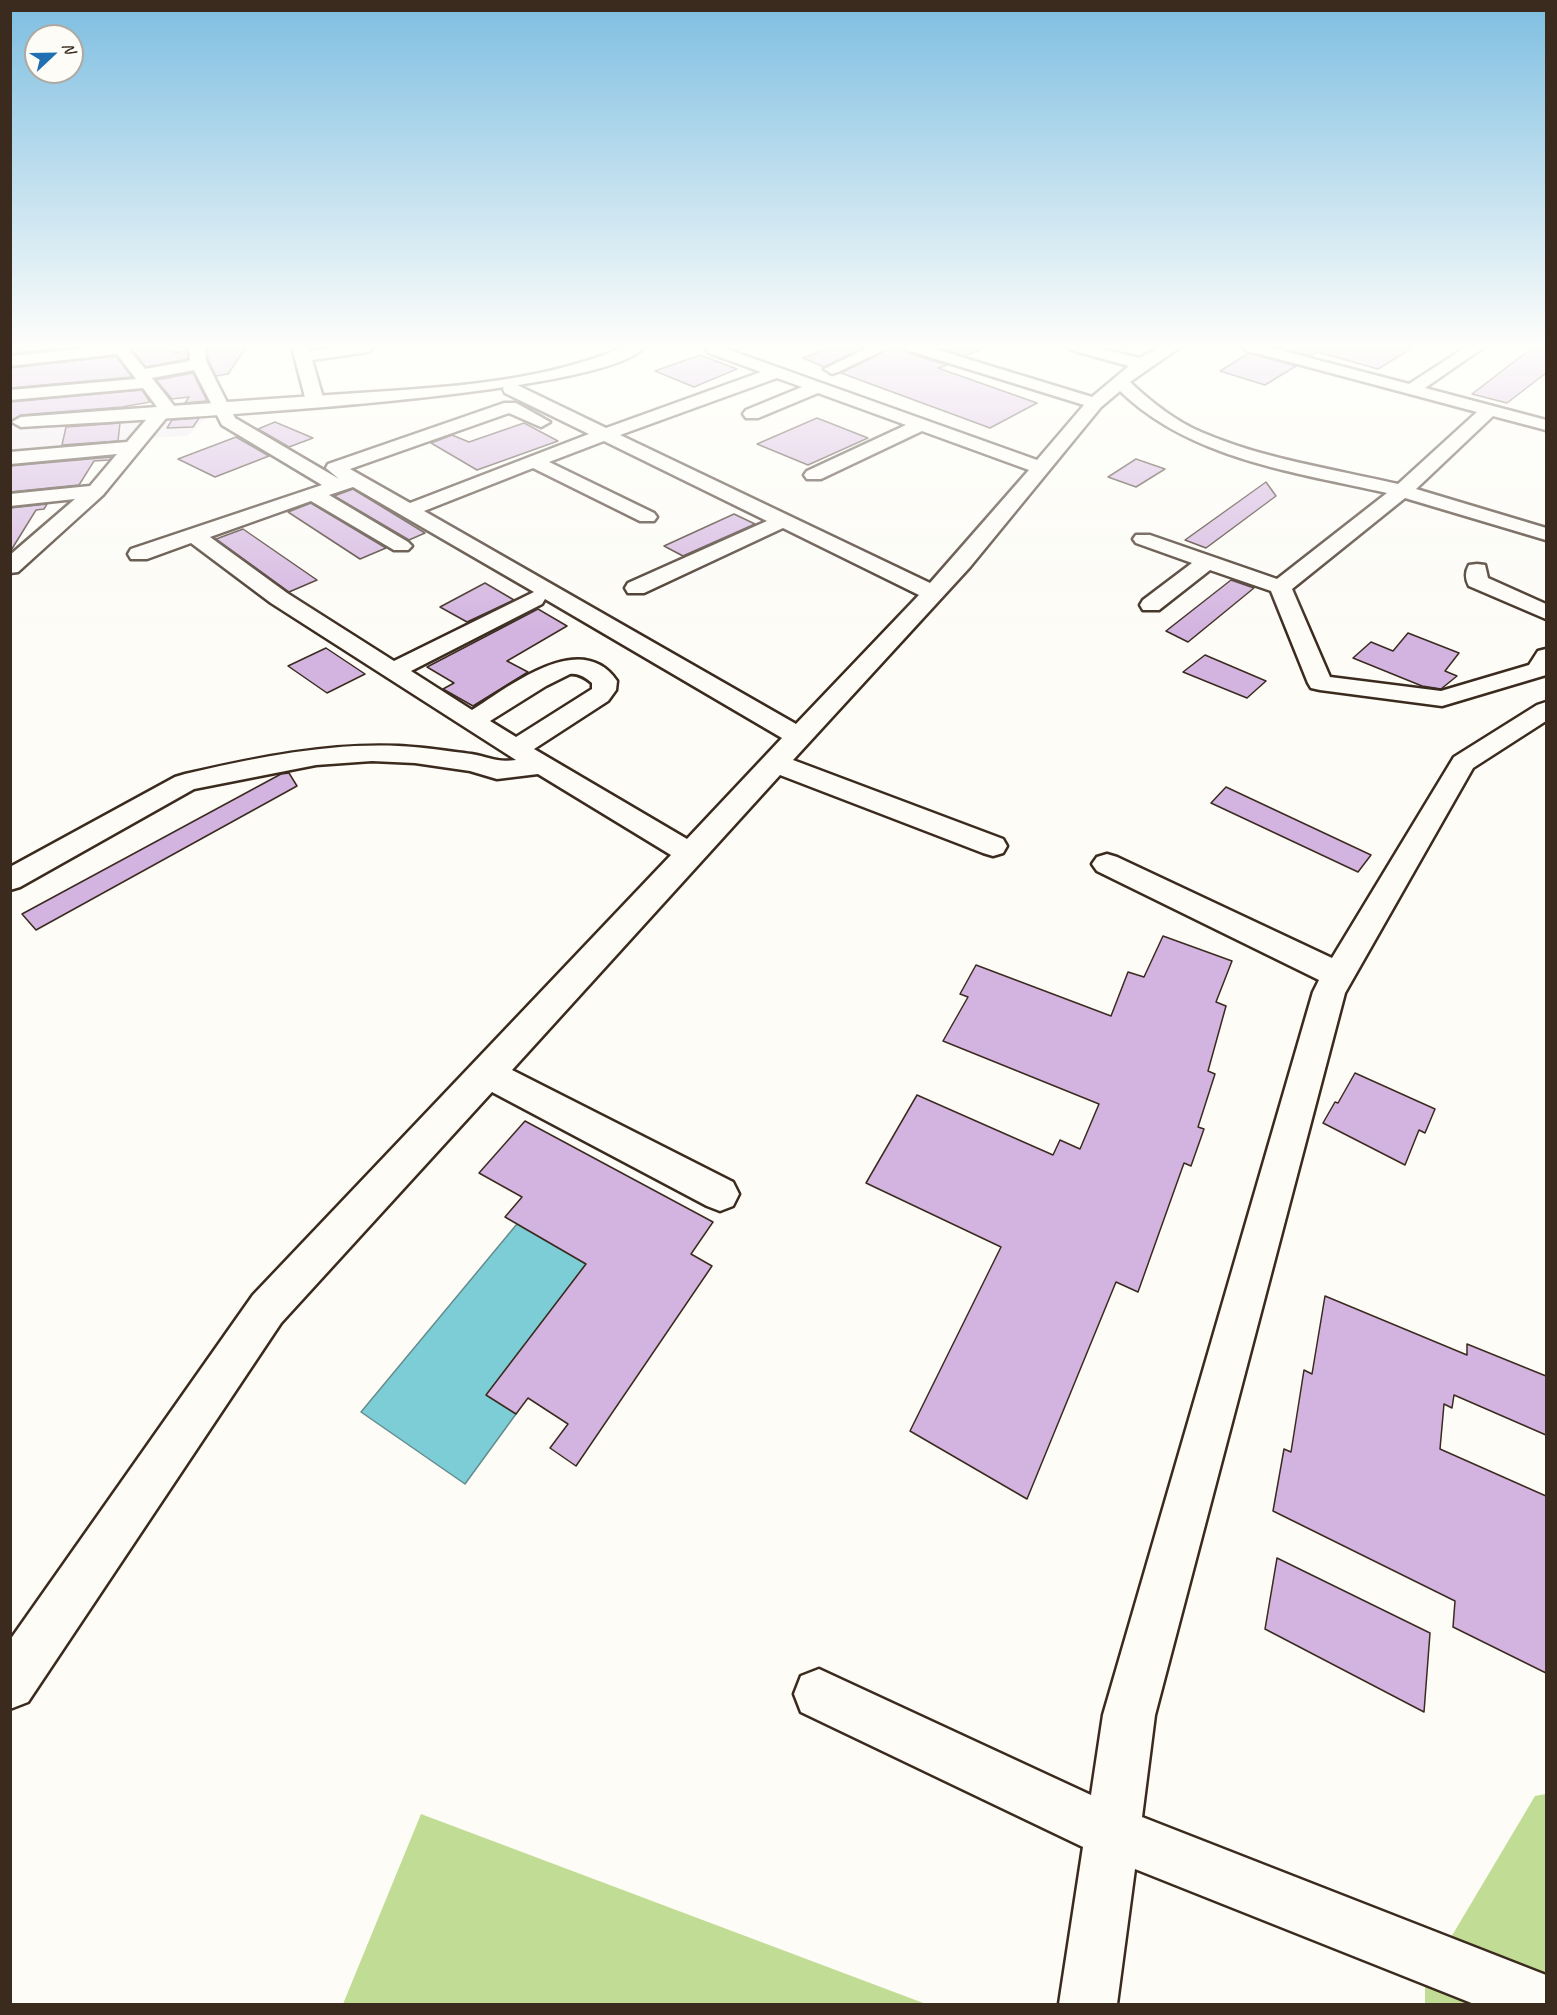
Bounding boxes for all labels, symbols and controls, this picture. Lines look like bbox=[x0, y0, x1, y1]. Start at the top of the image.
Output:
north arrow bbox=[24, 24, 84, 84]
text: N bbox=[58, 40, 80, 56]

